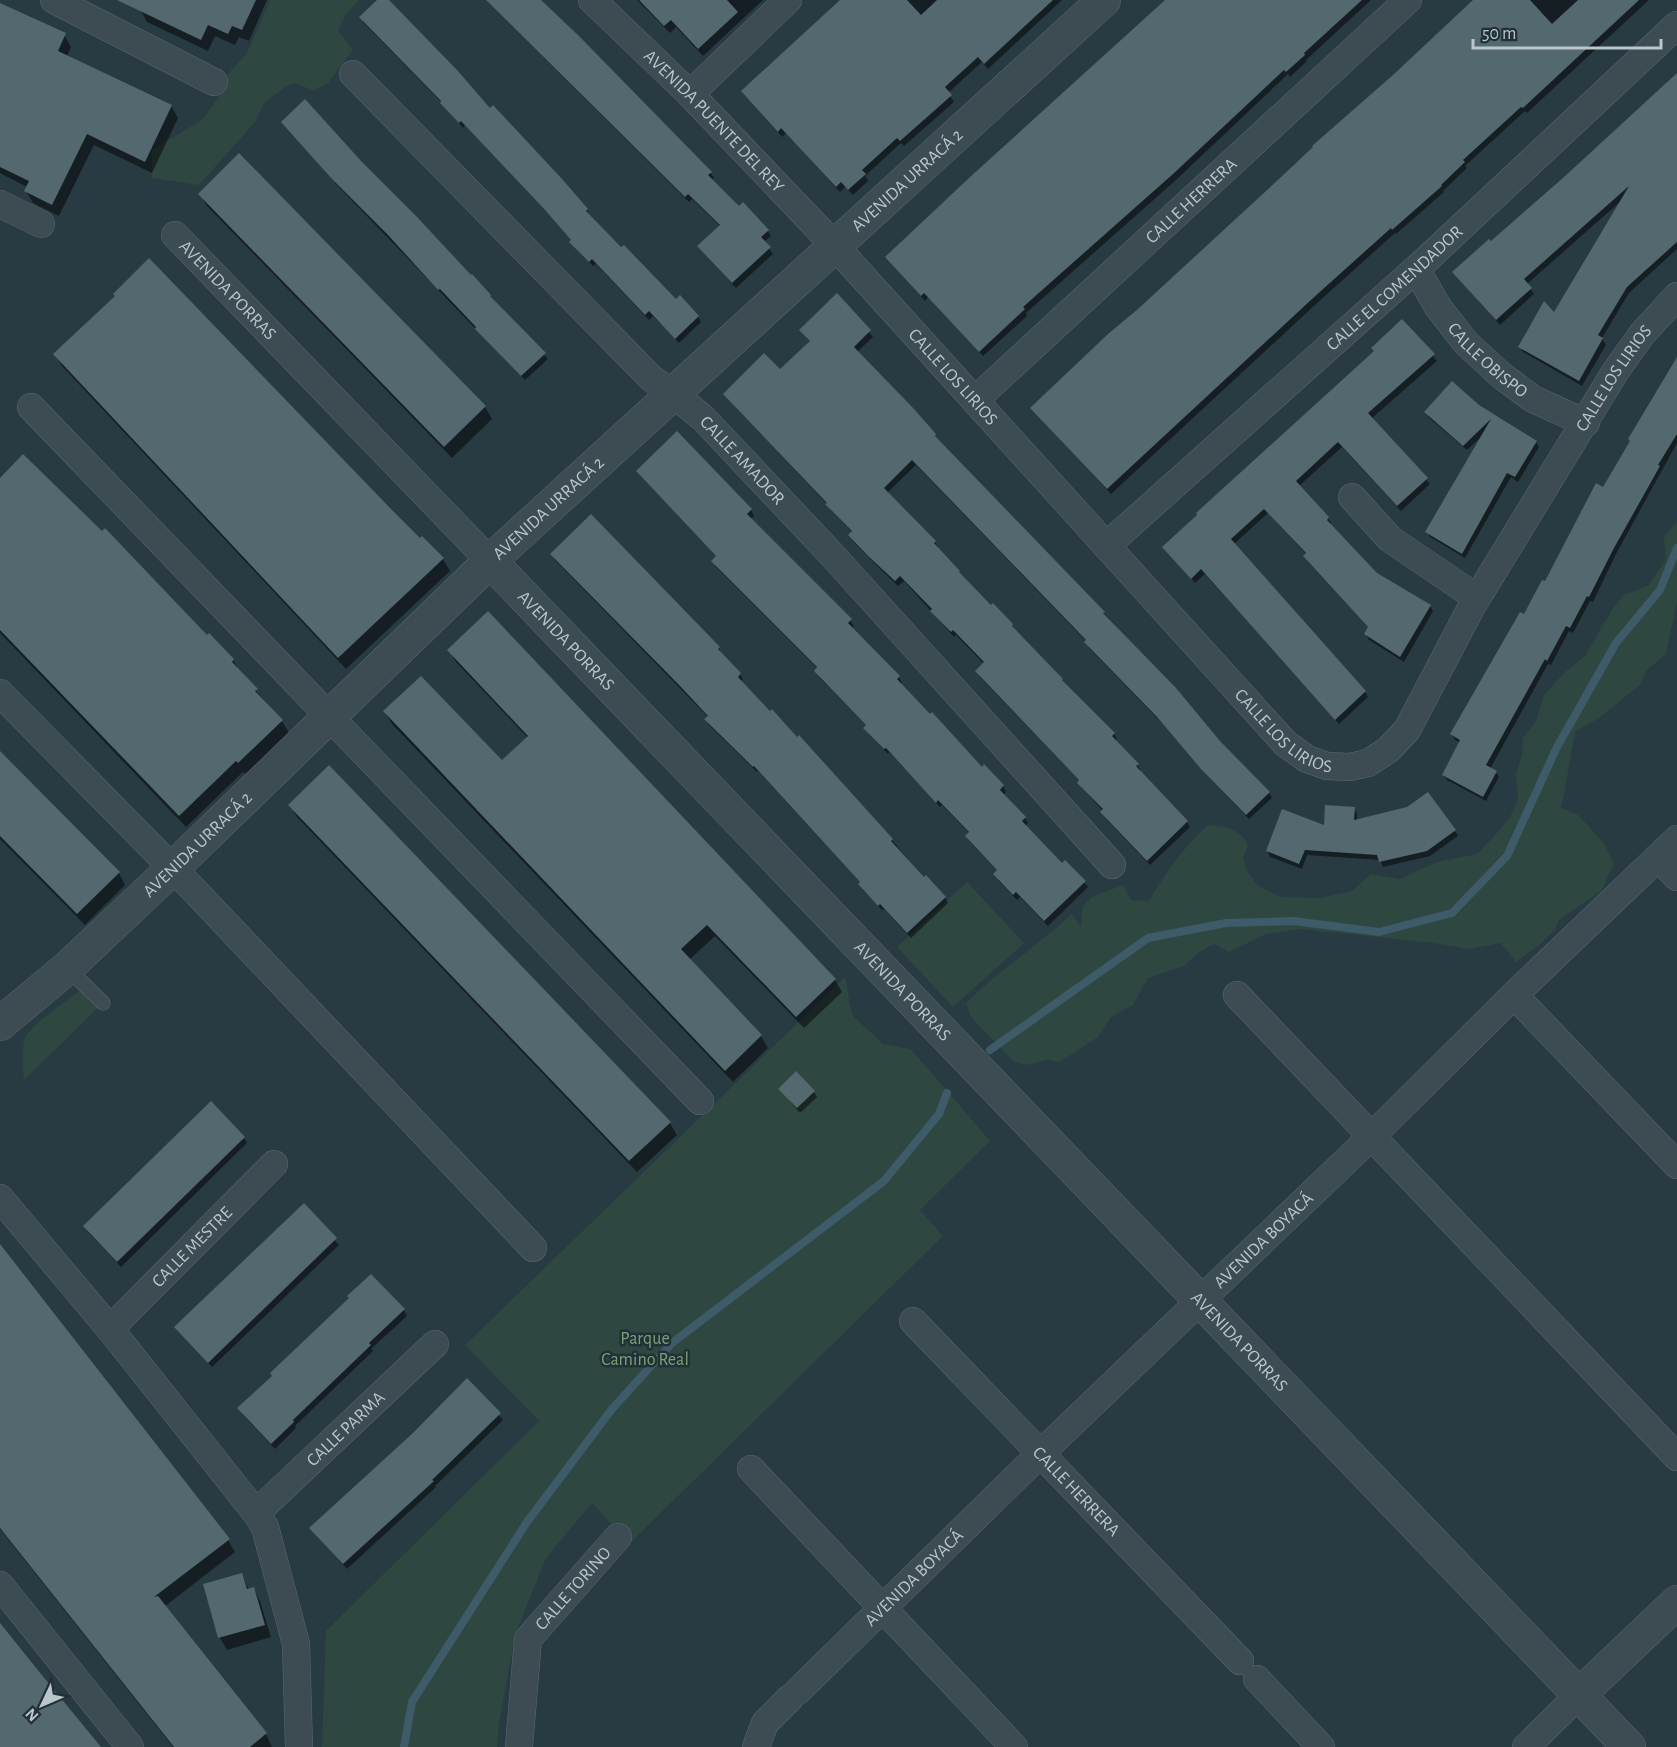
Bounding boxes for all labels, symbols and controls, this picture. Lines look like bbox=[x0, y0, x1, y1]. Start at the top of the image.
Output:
scale bar bbox=[1473, 12, 1660, 50]
text: 50 m bbox=[1482, 25, 1516, 43]
street label: AVENIDA PUENTE DEL REY bbox=[640, 47, 787, 197]
street label: AVENIDA URRACÁ 2 bbox=[849, 126, 966, 236]
street label: CALLE HERRERA bbox=[1143, 155, 1241, 247]
street label: CALLE EL COMENDADOR bbox=[1323, 223, 1466, 354]
street label: AVENIDA PORRAS bbox=[175, 237, 279, 344]
street label: CALLE OBISPO bbox=[1444, 320, 1530, 402]
street label: CALLE LOS LIRIOS bbox=[1573, 322, 1655, 435]
street label: CALLE LOS LIRIOS bbox=[905, 326, 1000, 429]
street label: CALLE AMADOR bbox=[696, 413, 788, 509]
street label: AVENIDA URRACÁ 2 bbox=[490, 454, 608, 564]
street label: AVENIDA PORRAS bbox=[514, 588, 617, 694]
street label: CALLE LOS LIRIOS bbox=[1231, 686, 1332, 776]
street label: AVENIDA URRACÁ 2 bbox=[140, 789, 256, 901]
street label: AVENIDA PORRAS bbox=[850, 938, 954, 1045]
street label: AVENIDA BOYACÁ bbox=[1211, 1187, 1318, 1292]
street label: CALLE MESTRE bbox=[149, 1204, 236, 1291]
street label: AVENIDA PORRAS bbox=[1187, 1289, 1290, 1395]
park label: Parque Camino Real bbox=[601, 1330, 689, 1369]
street label: CALLE PARMA bbox=[304, 1388, 389, 1470]
street label: CALLE HERRERA bbox=[1029, 1444, 1123, 1540]
street label: AVENIDA BOYACÁ bbox=[862, 1524, 968, 1630]
street label: CALLE TORINO bbox=[532, 1544, 615, 1634]
north arrow bbox=[12, 1675, 72, 1735]
text: N bbox=[22, 1705, 42, 1724]

